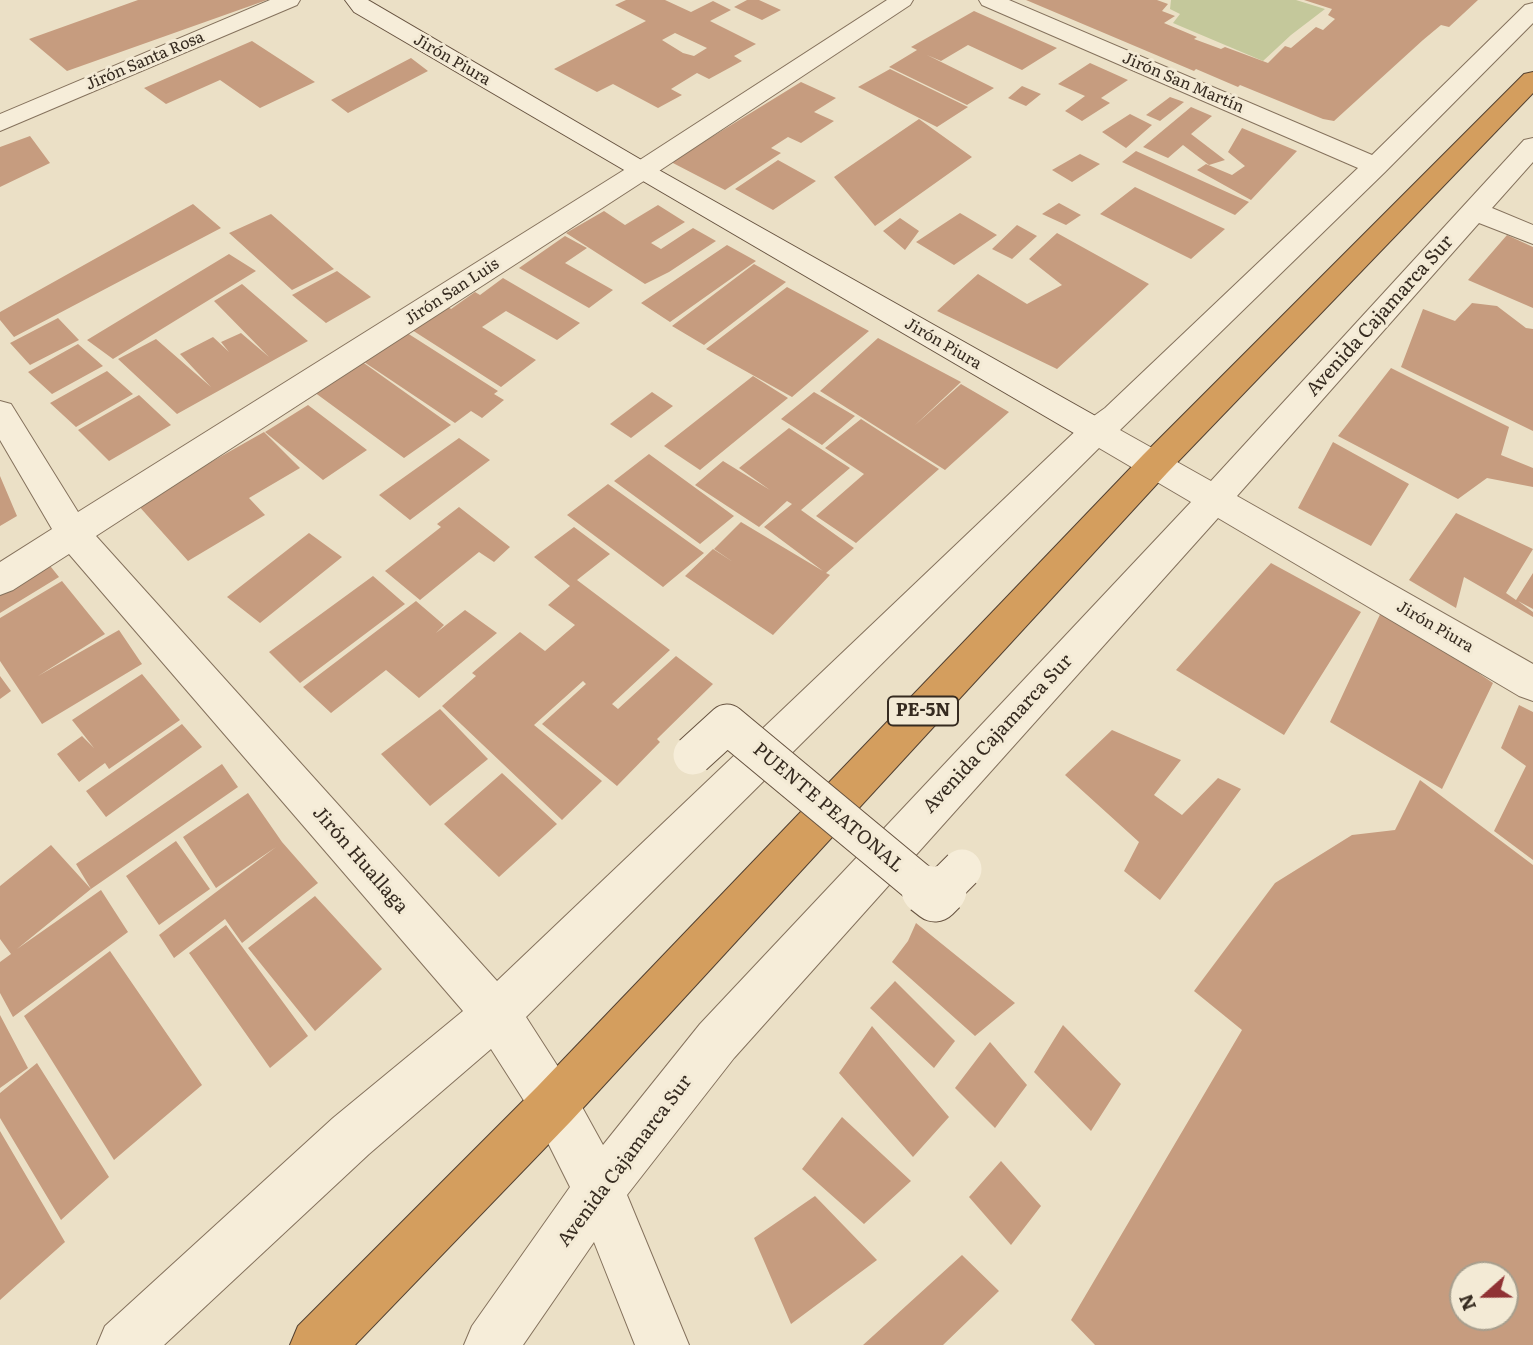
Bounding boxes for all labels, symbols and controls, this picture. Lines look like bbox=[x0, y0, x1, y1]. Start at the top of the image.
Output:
street label: Jirón Santa Rosa bbox=[83, 27, 207, 95]
street label: Jirón Piura bbox=[410, 30, 494, 90]
street label: Jirón San Martín bbox=[1119, 49, 1247, 117]
street label: Avenida Cajamarca Sur bbox=[1302, 231, 1458, 401]
street label: Jirón San Luis bbox=[401, 254, 503, 330]
street label: Jirón Piura bbox=[901, 314, 985, 374]
street label: Jirón Piura bbox=[1393, 597, 1477, 657]
street label: Avenida Cajamarca Sur bbox=[918, 650, 1078, 818]
road number: PE-5N bbox=[888, 696, 958, 726]
street label: PUENTE PEATONAL bbox=[748, 738, 908, 878]
street label: Jirón Huallaga bbox=[307, 802, 413, 918]
street label: Avenida Cajamarca Sur bbox=[553, 1071, 697, 1251]
north arrow bbox=[1449, 1261, 1519, 1331]
text: N bbox=[1450, 1290, 1482, 1315]

